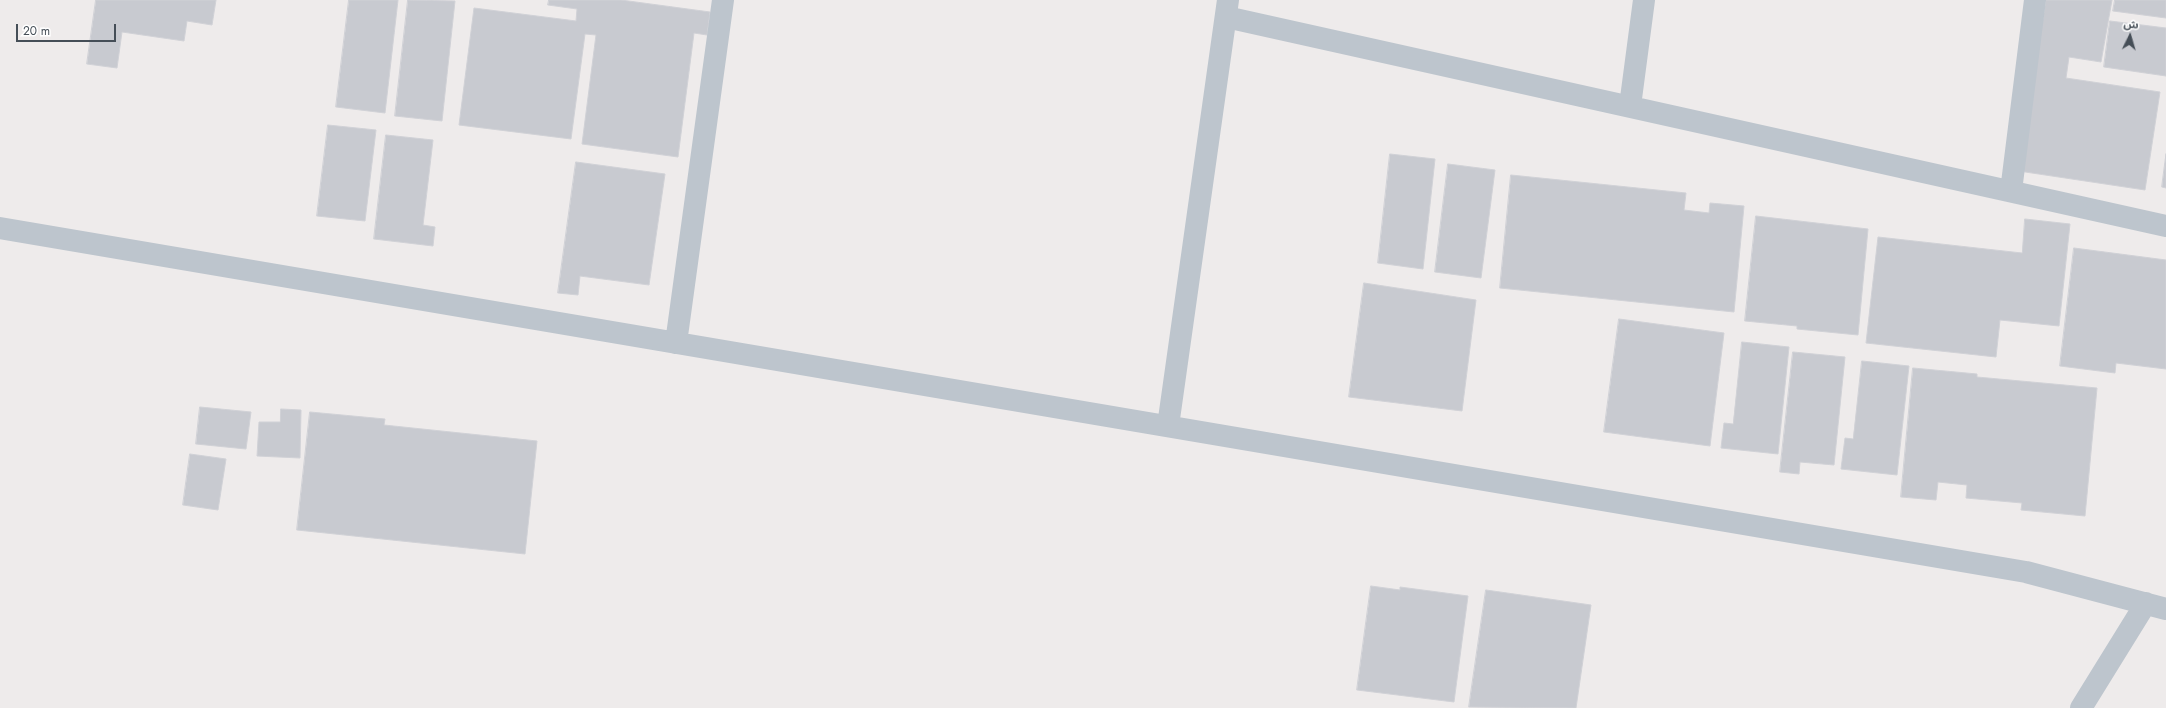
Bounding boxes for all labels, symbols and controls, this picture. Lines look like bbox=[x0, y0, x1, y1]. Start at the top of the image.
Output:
text: ش bbox=[2123, 15, 2139, 33]
scale bar bbox=[18, 16, 118, 42]
north arrow bbox=[2110, 16, 2150, 56]
text: 20 m bbox=[23, 22, 50, 40]

